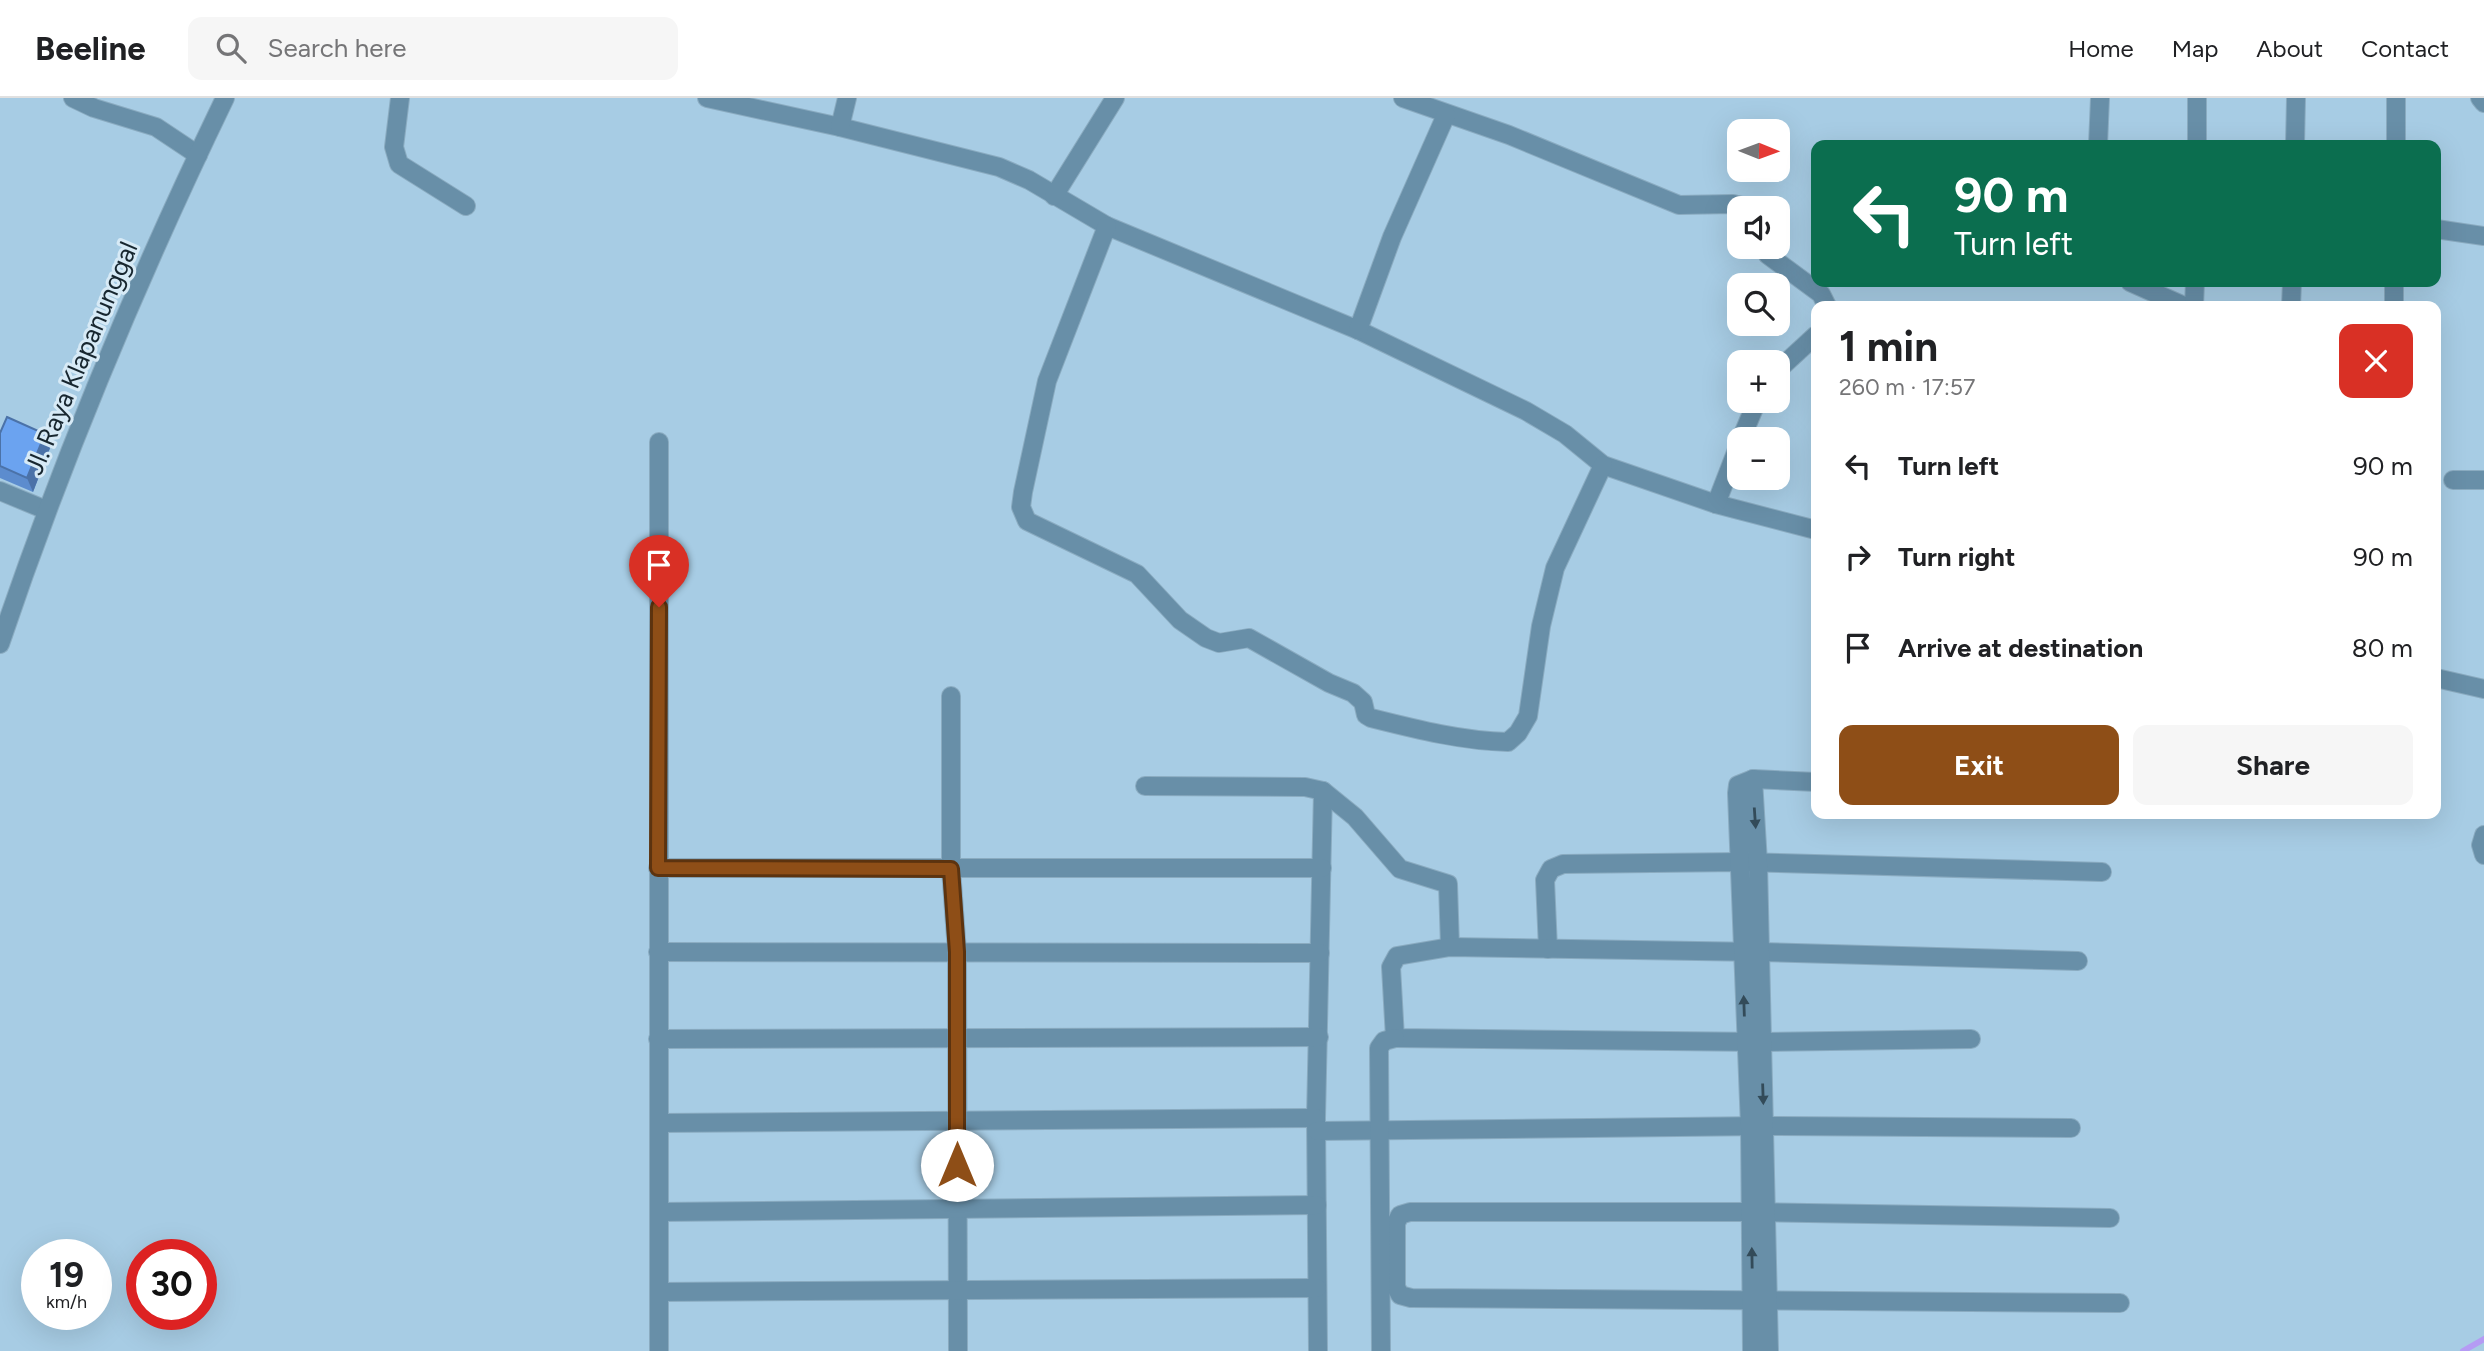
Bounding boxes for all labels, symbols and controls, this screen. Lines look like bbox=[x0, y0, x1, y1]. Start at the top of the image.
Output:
search box bbox=[188, 17, 678, 80]
text: Beeline bbox=[35, 29, 146, 68]
icon: search bbox=[212, 29, 250, 67]
text: Search here bbox=[268, 32, 406, 64]
text: Home bbox=[2068, 34, 2134, 63]
text: Map bbox=[2172, 34, 2218, 63]
text: About bbox=[2256, 34, 2323, 63]
text: Contact bbox=[2361, 34, 2449, 63]
north arrow bbox=[1727, 119, 1790, 182]
map controls bbox=[1727, 119, 1790, 490]
text: 90 m bbox=[1954, 165, 2069, 224]
icon: left bbox=[1839, 168, 1930, 259]
button: sound bbox=[1727, 196, 1790, 259]
text: Turn left bbox=[1954, 225, 2073, 263]
street label: Jl. Raya Klapanunggal bbox=[17, 237, 145, 479]
button: search bbox=[1727, 273, 1790, 336]
text: 1 min bbox=[1839, 321, 1938, 372]
button: close bbox=[2339, 324, 2413, 398]
button: + bbox=[1727, 350, 1790, 413]
text: 260 m · 17:57 bbox=[1839, 373, 1975, 401]
button: − bbox=[1727, 427, 1790, 490]
icon: left bbox=[1839, 447, 1877, 485]
text: Turn left bbox=[1898, 450, 1999, 482]
text: 90 m bbox=[2353, 450, 2413, 482]
pin bbox=[629, 535, 689, 607]
icon: right bbox=[1839, 538, 1877, 576]
text: Turn right bbox=[1898, 541, 2015, 573]
text: 90 m bbox=[2353, 541, 2413, 573]
icon: arrive bbox=[640, 546, 678, 584]
icon: arrive bbox=[1839, 629, 1877, 667]
text: Arrive at destination bbox=[1898, 632, 2143, 664]
text: 80 m bbox=[2352, 632, 2413, 664]
button: Exit bbox=[1839, 725, 2119, 805]
button: Share bbox=[2133, 725, 2413, 805]
one-way arrow bbox=[1750, 807, 1761, 829]
one-way arrow bbox=[1738, 995, 1750, 1017]
one-way arrow bbox=[1758, 1083, 1769, 1105]
position arrow bbox=[920, 1128, 994, 1202]
speed limit sign: 30 bbox=[126, 1239, 217, 1330]
one-way arrow bbox=[1746, 1247, 1757, 1269]
text: 19 bbox=[49, 1254, 84, 1296]
text: km/h bbox=[46, 1291, 87, 1313]

